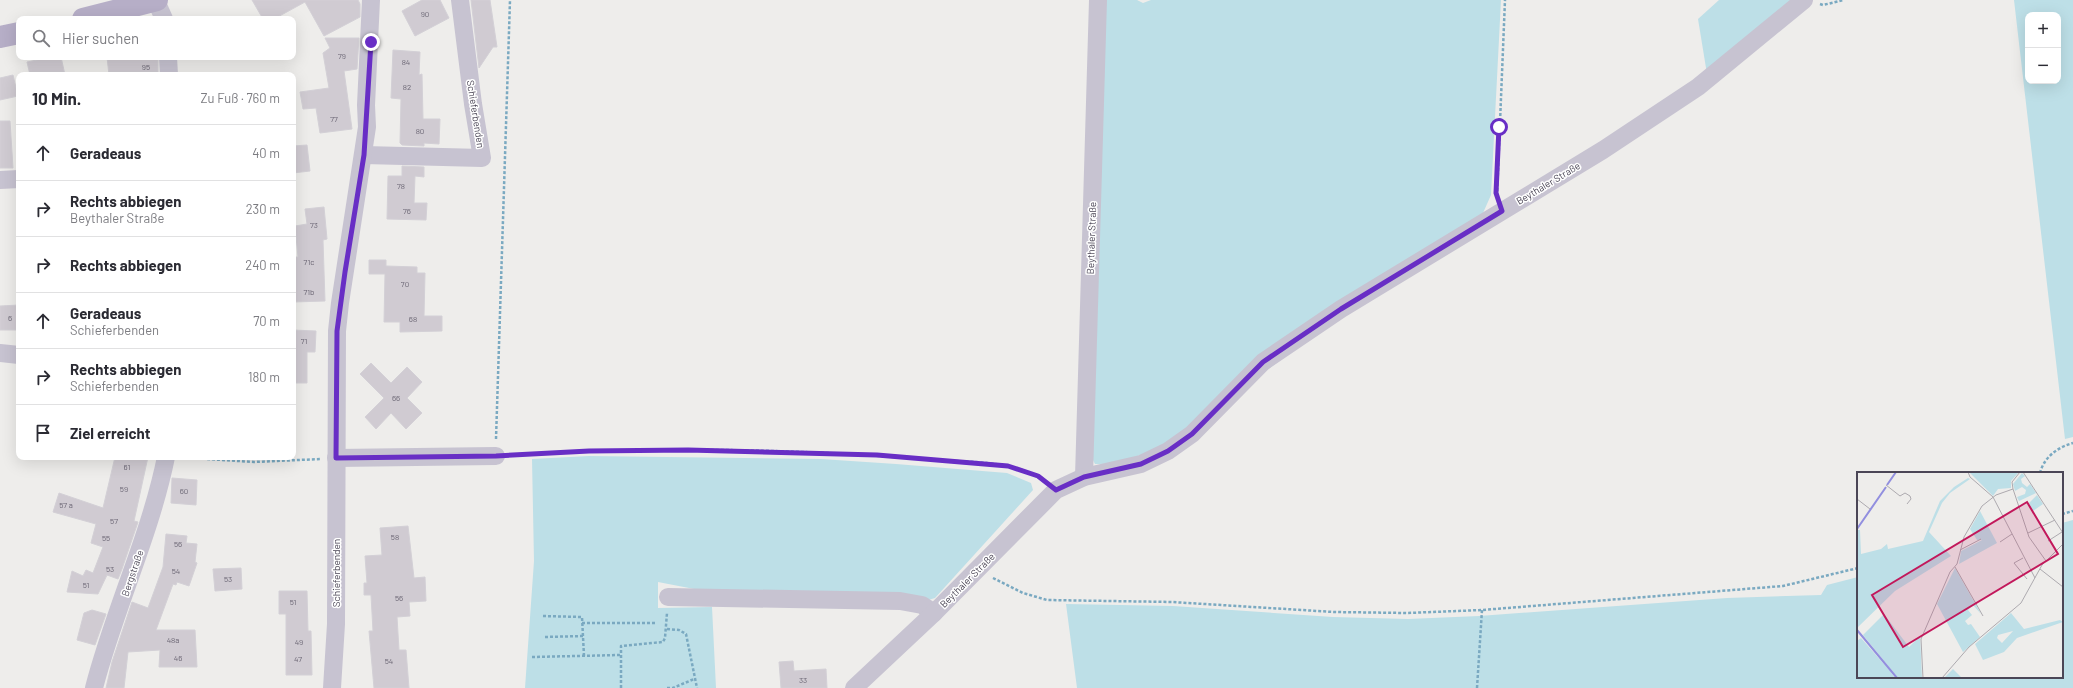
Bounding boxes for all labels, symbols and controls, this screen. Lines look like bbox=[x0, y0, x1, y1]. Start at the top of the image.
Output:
house number: 90 bbox=[421, 9, 429, 19]
map controls bbox=[2025, 12, 2061, 84]
button: + bbox=[2025, 12, 2061, 48]
search box bbox=[16, 16, 296, 60]
icon: search bbox=[30, 27, 52, 49]
text: Hier suchen bbox=[62, 29, 139, 47]
route end bbox=[362, 33, 380, 51]
button: − bbox=[2025, 48, 2061, 84]
house number: 79 bbox=[338, 51, 346, 61]
house number: 84 bbox=[402, 57, 410, 67]
house number: 95 bbox=[142, 62, 150, 72]
street label: Schieferbenden bbox=[465, 79, 487, 149]
house number: 82 bbox=[403, 82, 411, 92]
text: 10 Min. bbox=[32, 88, 81, 108]
text: Zu Fuß · 760 m bbox=[200, 90, 280, 106]
house number: 77 bbox=[330, 114, 338, 124]
route start bbox=[1490, 118, 1508, 136]
house number: 80 bbox=[416, 126, 424, 136]
icon: ahead bbox=[32, 142, 54, 164]
text: Geradeaus bbox=[70, 144, 141, 162]
text: 40 m bbox=[252, 145, 280, 161]
street label: Beythaler Straße bbox=[1514, 159, 1582, 207]
house number: 78 bbox=[397, 181, 405, 191]
text: Rechts abbiegen bbox=[70, 192, 181, 210]
icon: right bbox=[32, 198, 54, 220]
text: 230 m bbox=[246, 201, 280, 217]
street label: Beythaler Straße bbox=[1084, 202, 1098, 274]
house number: 76 bbox=[403, 206, 411, 216]
text: Beythaler Straße bbox=[70, 210, 164, 226]
house number: 73 bbox=[310, 220, 318, 230]
icon: right bbox=[32, 254, 54, 276]
text: Rechts abbiegen bbox=[70, 256, 181, 274]
text: 240 m bbox=[245, 257, 280, 273]
house number: 71c bbox=[304, 257, 314, 267]
house number: 70 bbox=[401, 279, 409, 289]
house number: 71b bbox=[304, 287, 314, 297]
text: Geradeaus bbox=[70, 304, 141, 322]
icon: ahead bbox=[32, 310, 54, 332]
house number: 6 bbox=[8, 313, 12, 323]
text: 70 m bbox=[253, 313, 280, 329]
house number: 68 bbox=[409, 314, 417, 324]
text: Schieferbenden bbox=[70, 322, 159, 338]
house number: 71 bbox=[301, 336, 308, 346]
text: Rechts abbiegen bbox=[70, 360, 181, 378]
icon: right bbox=[32, 366, 54, 388]
text: 180 m bbox=[248, 369, 280, 385]
text: Schieferbenden bbox=[70, 378, 159, 394]
house number: 66 bbox=[392, 393, 400, 403]
icon: arrive bbox=[32, 422, 54, 444]
text: Ziel erreicht bbox=[70, 424, 151, 442]
house number: 61 bbox=[124, 462, 131, 472]
inset map bbox=[1857, 472, 2063, 678]
house number: 59 bbox=[120, 484, 128, 494]
house number: 60 bbox=[180, 486, 188, 496]
house number: 57 a bbox=[59, 500, 73, 510]
house number: 57 bbox=[110, 516, 118, 526]
house number: 58 bbox=[391, 532, 399, 542]
house number: 55 bbox=[102, 533, 110, 543]
house number: 56 bbox=[174, 539, 182, 549]
street label: Schieferbenden bbox=[330, 539, 342, 607]
street label: Bergstraße bbox=[118, 548, 146, 598]
street label: Beythaler Straße bbox=[937, 550, 997, 610]
house number: 53 bbox=[106, 564, 114, 574]
house number: 54 bbox=[172, 566, 180, 576]
house number: 53 bbox=[224, 574, 232, 584]
house number: 51 bbox=[83, 580, 90, 590]
house number: 56 bbox=[395, 593, 403, 603]
house number: 51 bbox=[290, 597, 297, 607]
house number: 48a bbox=[167, 635, 179, 645]
house number: 49 bbox=[295, 637, 303, 647]
house number: 46 bbox=[174, 653, 182, 663]
house number: 47 bbox=[294, 654, 302, 664]
house number: 54 bbox=[385, 656, 393, 666]
house number: 33 bbox=[799, 675, 807, 685]

